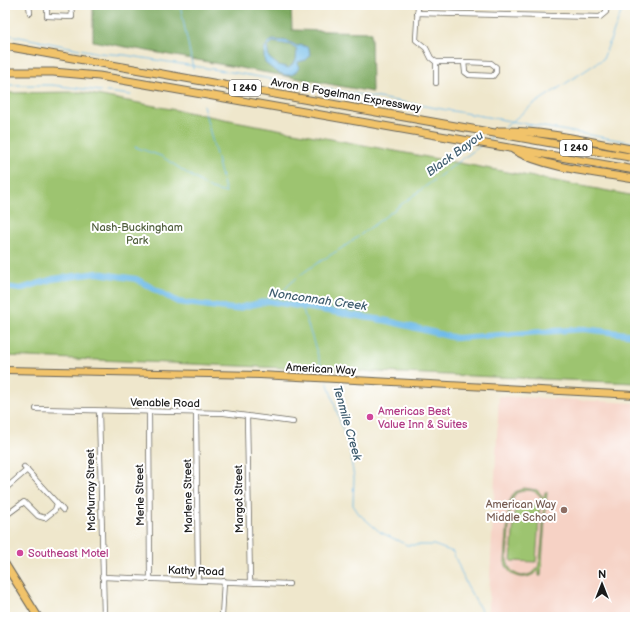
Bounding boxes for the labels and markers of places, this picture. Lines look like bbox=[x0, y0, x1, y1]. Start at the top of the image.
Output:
place label: Americas Best Value Inn & Suites bbox=[378, 405, 468, 431]
marker: Americas Best Value Inn & Suites bbox=[365, 412, 375, 422]
place label: American Way Middle School bbox=[486, 498, 556, 524]
marker: American Way Middle School bbox=[559, 505, 569, 515]
place label: Southeast Motel bbox=[28, 547, 109, 560]
marker: Southeast Motel bbox=[15, 548, 25, 558]

